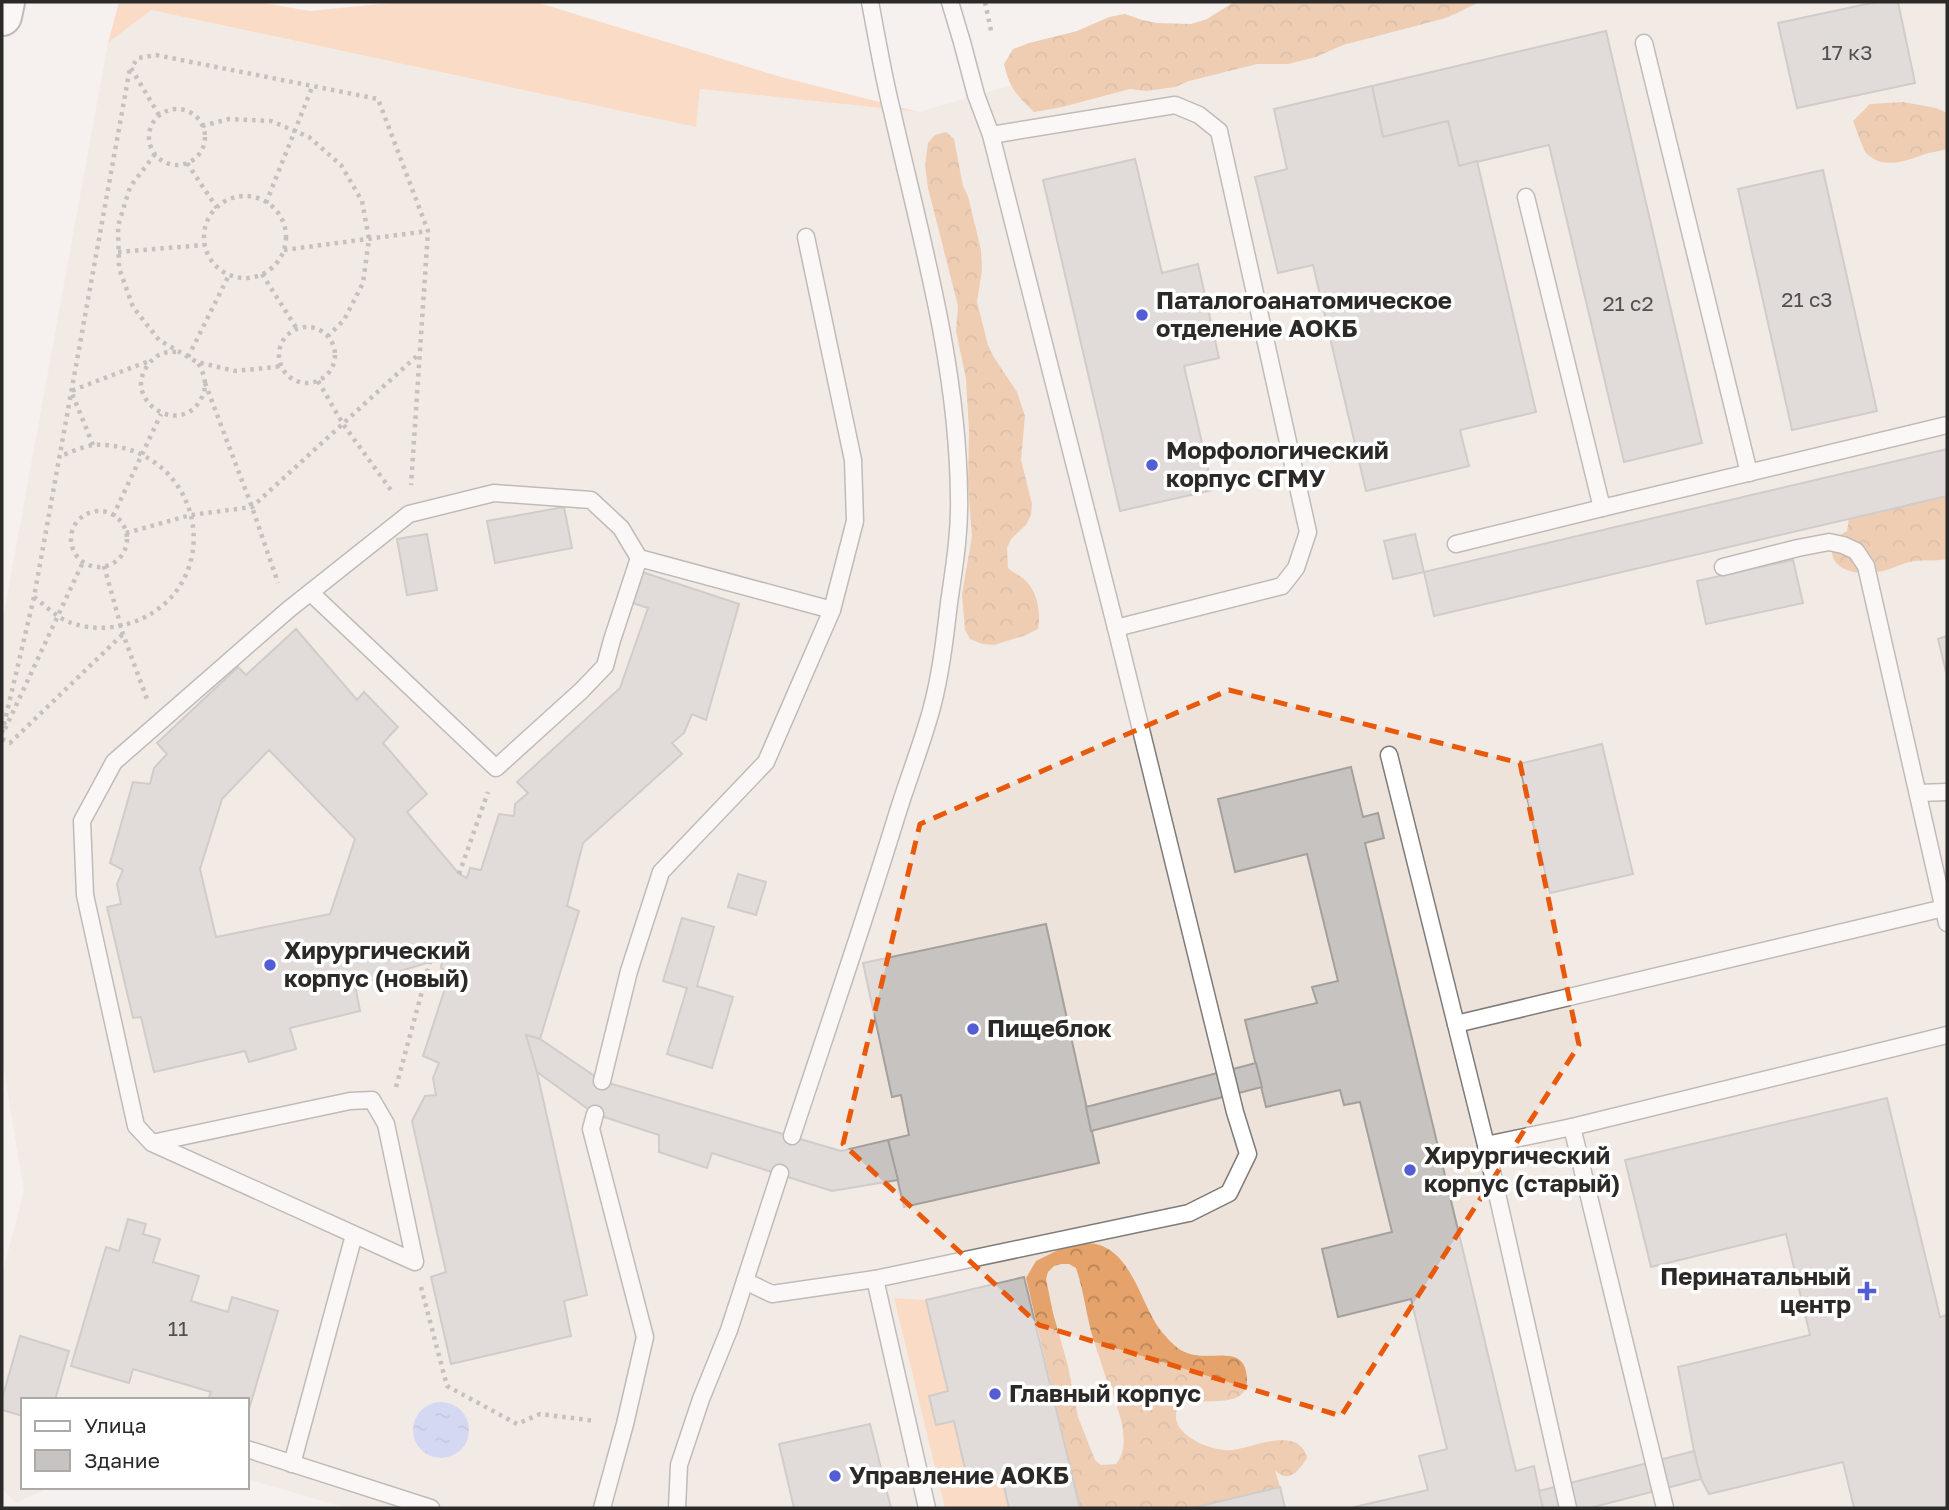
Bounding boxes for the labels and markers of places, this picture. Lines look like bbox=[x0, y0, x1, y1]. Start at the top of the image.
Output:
place label: Паталогоанатомическое отделение АОКБ bbox=[1156, 285, 1452, 342]
marker: Паталогоанатомическое отделение АОКБ bbox=[1134, 307, 1150, 323]
place label: Морфологический корпус СГМУ bbox=[1166, 435, 1389, 492]
marker: Морфологический корпус СГМУ bbox=[1144, 457, 1160, 473]
place label: Хирургический корпус (новый) bbox=[284, 935, 470, 992]
marker: Хирургический корпус (новый) bbox=[262, 957, 278, 973]
place label: Пищеблок bbox=[987, 1013, 1112, 1042]
marker: Пищеблок bbox=[965, 1021, 981, 1037]
place label: Хирургический корпус (старый) bbox=[1424, 1140, 1620, 1197]
marker: Хирургический корпус (старый) bbox=[1402, 1162, 1418, 1178]
place label: Перинатальный центр bbox=[1660, 1261, 1851, 1318]
marker: Перинатальный центр bbox=[1857, 1281, 1877, 1301]
place label: Главный корпус bbox=[1009, 1378, 1201, 1407]
marker: Главный корпус bbox=[987, 1386, 1003, 1402]
place label: Управление АОКБ bbox=[849, 1460, 1069, 1489]
marker: Управление АОКБ bbox=[827, 1468, 843, 1484]

